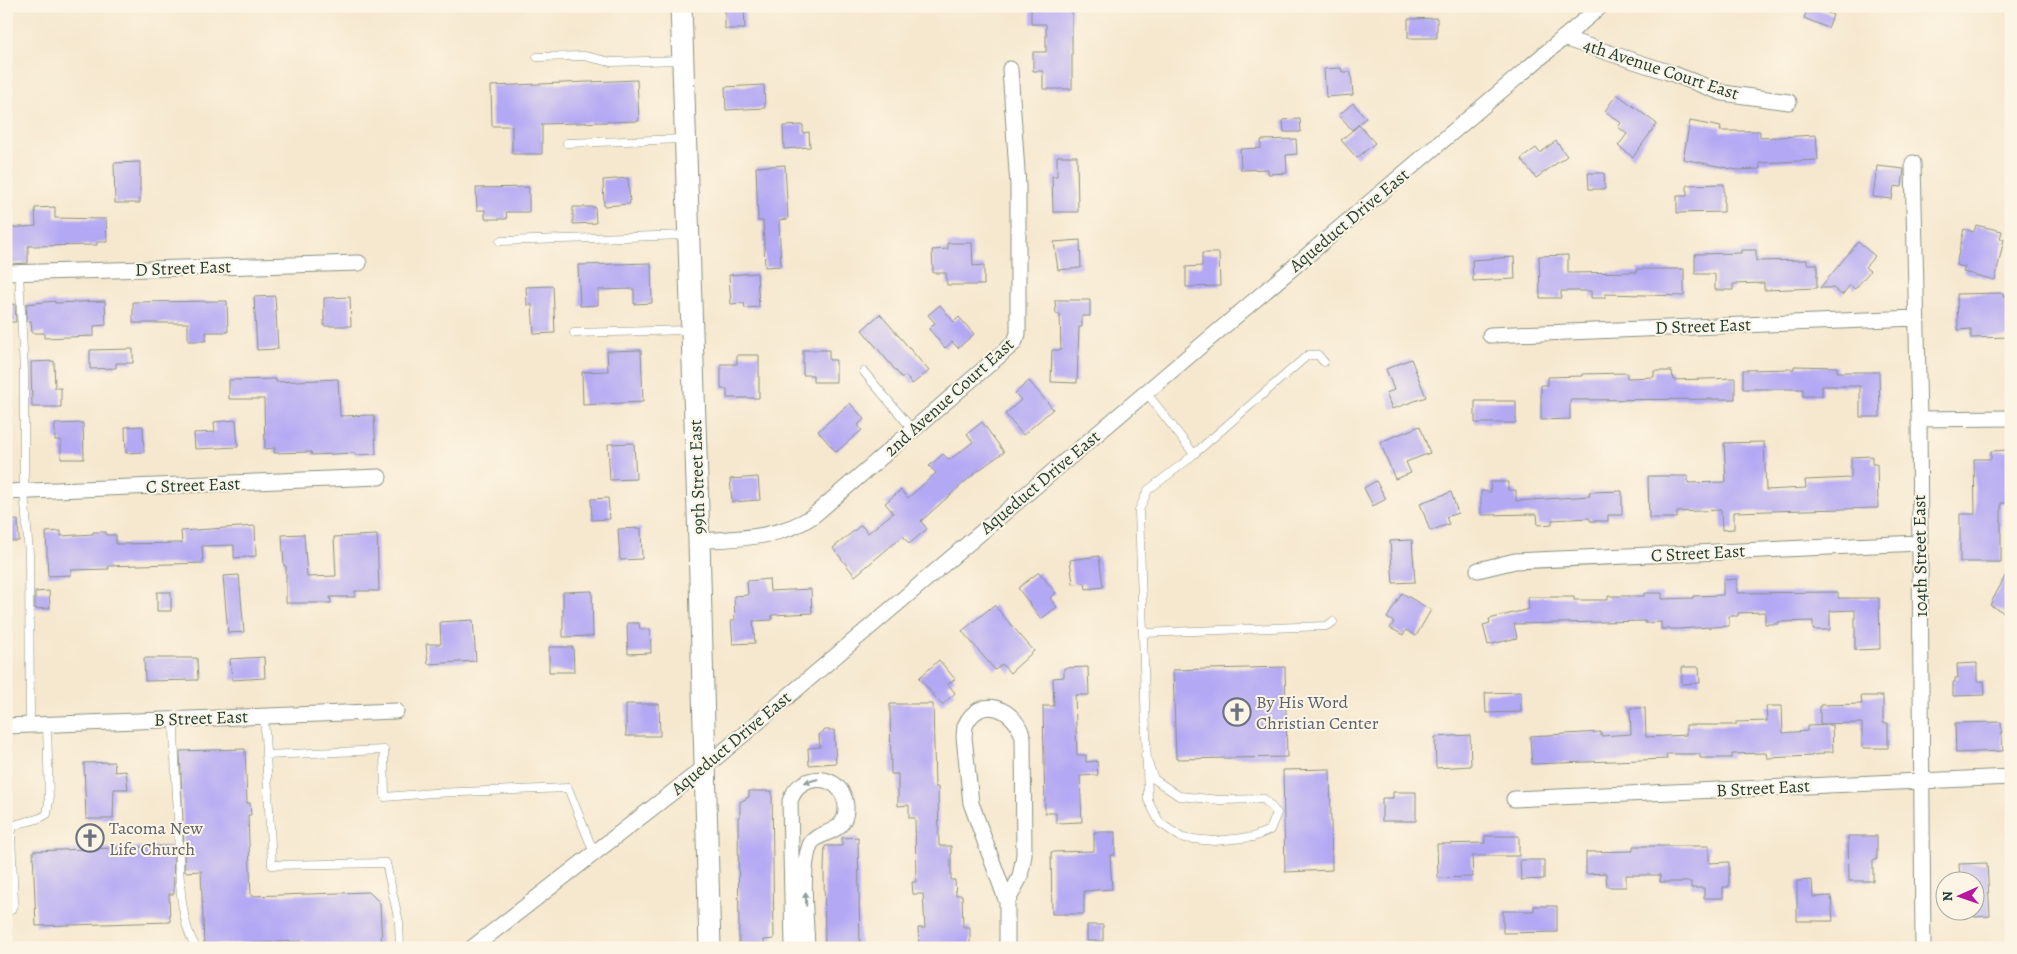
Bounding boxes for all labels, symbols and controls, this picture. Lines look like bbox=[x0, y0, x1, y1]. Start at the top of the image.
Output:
street label: 4th Avenue Court East bbox=[1580, 33, 1742, 106]
street label: Aqueduct Drive East bbox=[1283, 163, 1414, 278]
street label: D Street East bbox=[135, 254, 231, 282]
street label: D Street East bbox=[1655, 312, 1751, 340]
street label: 2nd Avenue Court East bbox=[879, 332, 1019, 462]
street label: 99th Street East bbox=[683, 419, 711, 535]
street label: Aqueduct Drive East bbox=[974, 425, 1105, 540]
street label: C Street East bbox=[145, 471, 241, 499]
street label: 104th Street East bbox=[1907, 494, 1933, 618]
street label: C Street East bbox=[1650, 539, 1746, 567]
street label: Aqueduct Drive East bbox=[665, 686, 796, 801]
place label: By His Word Christian Center bbox=[1256, 690, 1379, 735]
church icon: By His Word Christian Center bbox=[1222, 697, 1252, 727]
street label: B Street East bbox=[154, 704, 248, 732]
street label: B Street East bbox=[1715, 774, 1811, 802]
one-way arrow bbox=[803, 777, 818, 785]
place label: Tacoma New Life Church bbox=[109, 816, 203, 861]
church icon: Tacoma New Life Church bbox=[75, 823, 105, 853]
north arrow bbox=[1934, 872, 1984, 922]
one-way arrow bbox=[802, 891, 810, 907]
text: N bbox=[1938, 891, 1957, 902]

